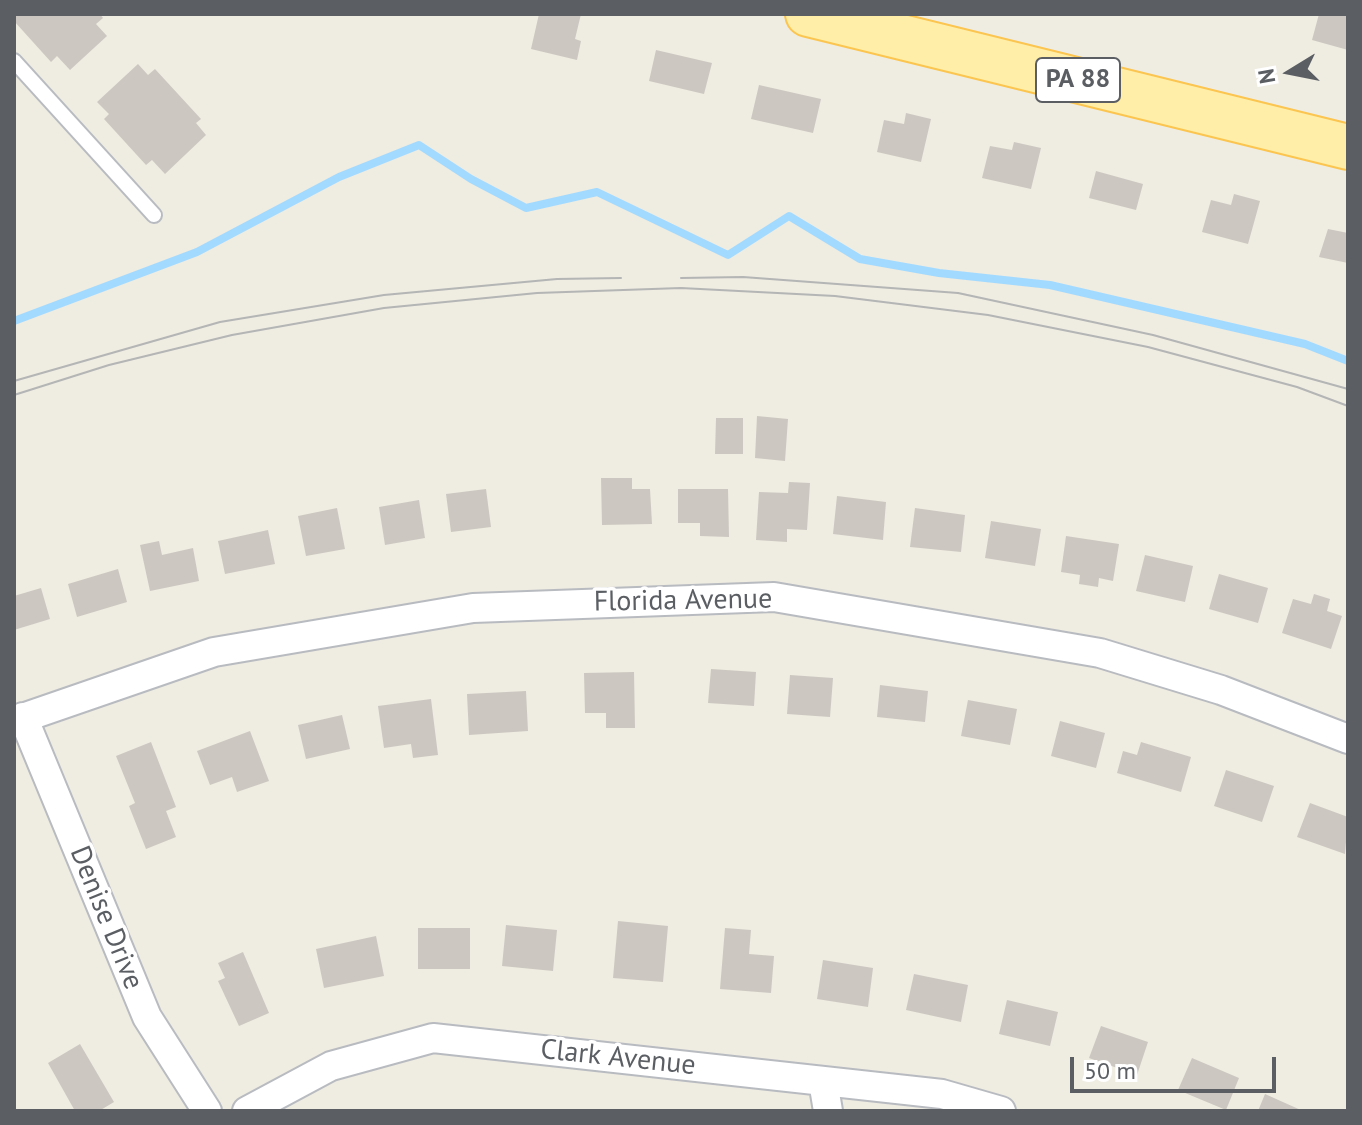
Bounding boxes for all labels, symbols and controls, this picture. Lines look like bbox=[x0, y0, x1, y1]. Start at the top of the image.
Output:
north arrow bbox=[1250, 32, 1330, 112]
road number: PA 88 bbox=[1036, 58, 1120, 102]
text: N bbox=[1251, 67, 1281, 86]
street label: Florida Avenue bbox=[593, 583, 773, 619]
street label: Denise Drive bbox=[62, 841, 150, 995]
street label: Clark Avenue bbox=[539, 1033, 697, 1083]
scale bar bbox=[1074, 1041, 1280, 1091]
text: 50 m bbox=[1084, 1055, 1136, 1086]

